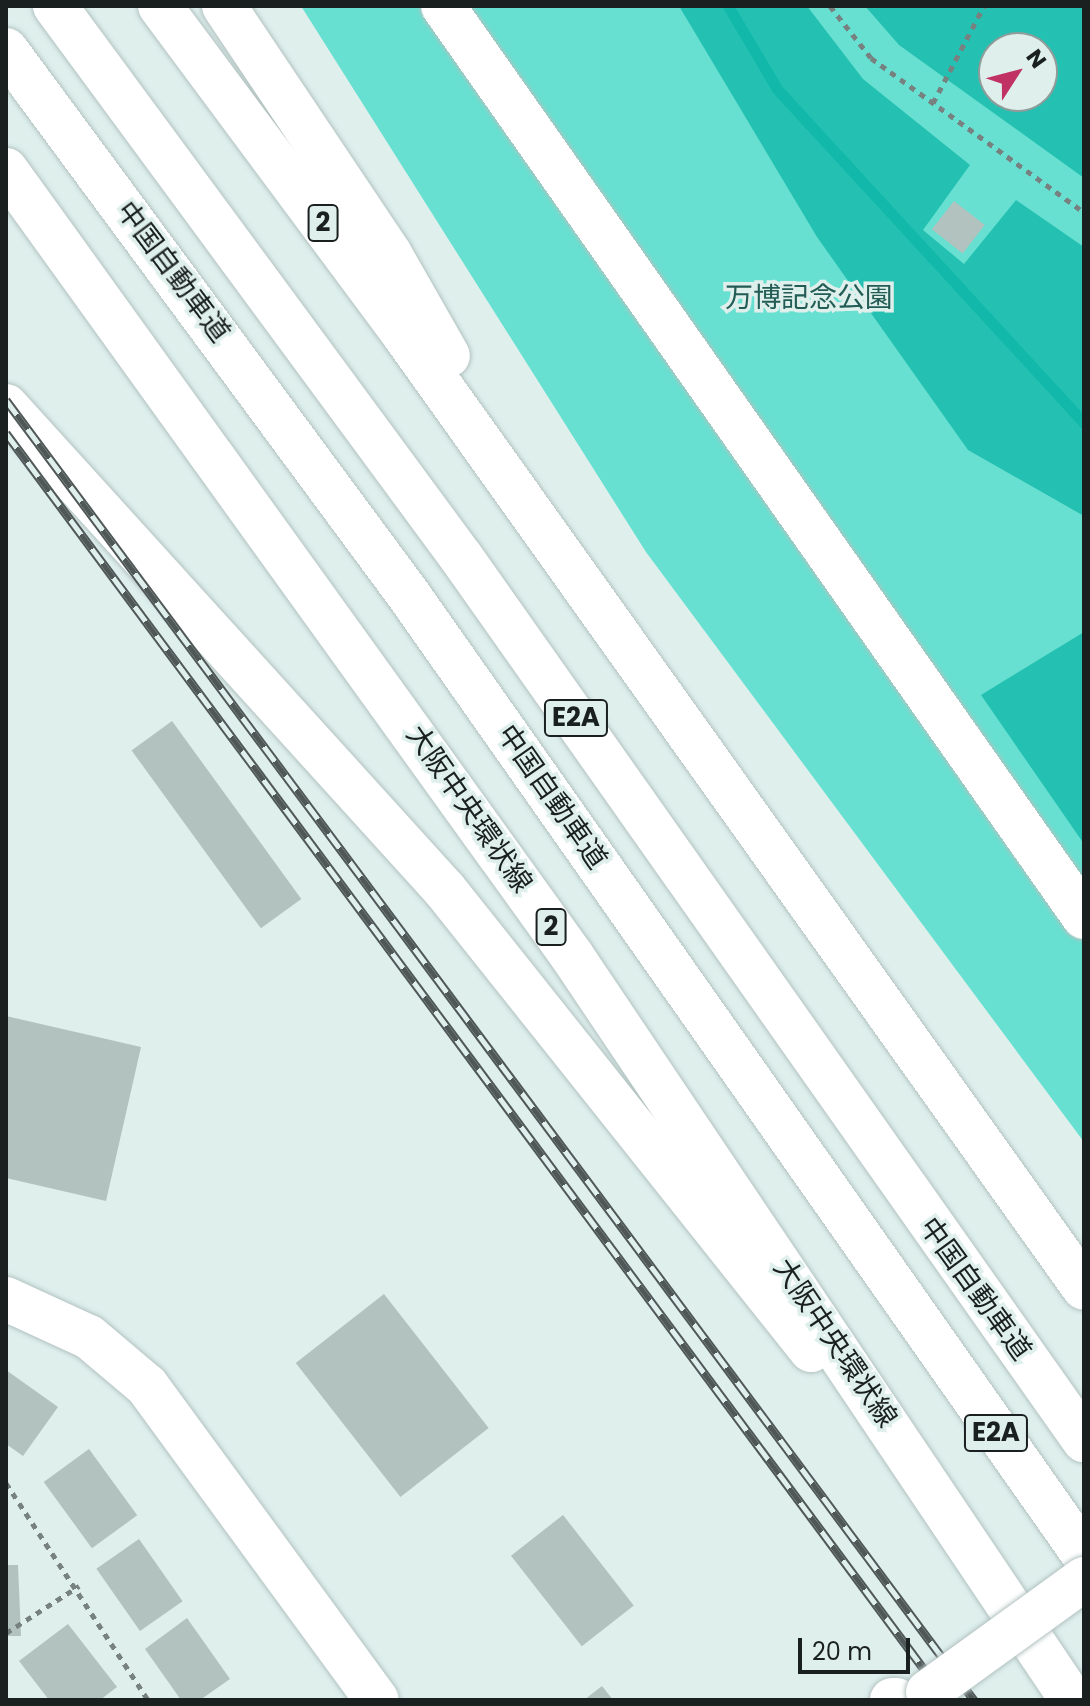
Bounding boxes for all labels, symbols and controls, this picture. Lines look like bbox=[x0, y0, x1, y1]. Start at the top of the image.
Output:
north arrow bbox=[978, 32, 1058, 112]
text: N bbox=[1019, 43, 1054, 75]
street label: 中国自動車道 bbox=[109, 195, 237, 349]
road number: 2 bbox=[307, 201, 339, 245]
park label: 万博記念公園 bbox=[725, 281, 893, 315]
road number: E2A bbox=[542, 696, 610, 740]
street label: 大阪中央環状線 bbox=[399, 719, 539, 899]
street label: 中国自動車道 bbox=[490, 719, 614, 875]
road number: 2 bbox=[535, 905, 567, 949]
street label: 中国自動車道 bbox=[912, 1211, 1038, 1367]
street label: 大阪中央環状線 bbox=[766, 1252, 904, 1434]
road number: E2A bbox=[962, 1411, 1030, 1455]
scale bar bbox=[802, 1622, 914, 1672]
text: 20 m bbox=[812, 1635, 872, 1668]

